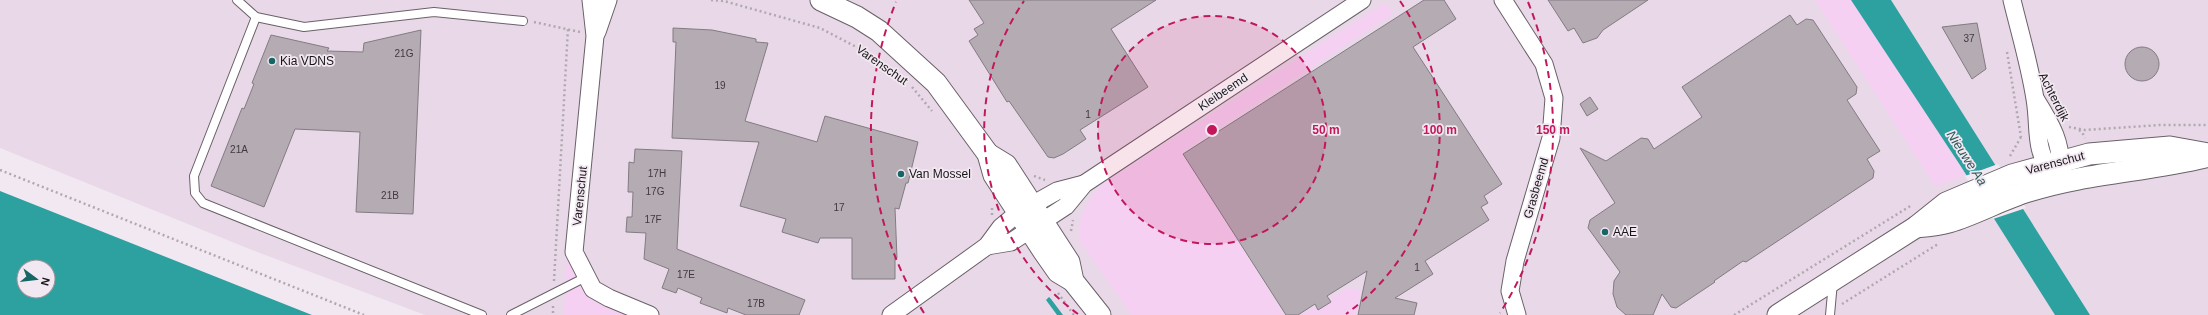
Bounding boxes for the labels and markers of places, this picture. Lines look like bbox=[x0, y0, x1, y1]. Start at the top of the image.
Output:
place label: Kia VDNS bbox=[280, 54, 334, 68]
marker: Kia VDNS bbox=[267, 56, 277, 66]
centre of rings bbox=[1205, 123, 1219, 137]
place label: Van Mossel bbox=[909, 167, 971, 181]
marker: Van Mossel bbox=[896, 169, 906, 179]
place label: AAE bbox=[1613, 225, 1637, 239]
marker: AAE bbox=[1600, 227, 1610, 237]

